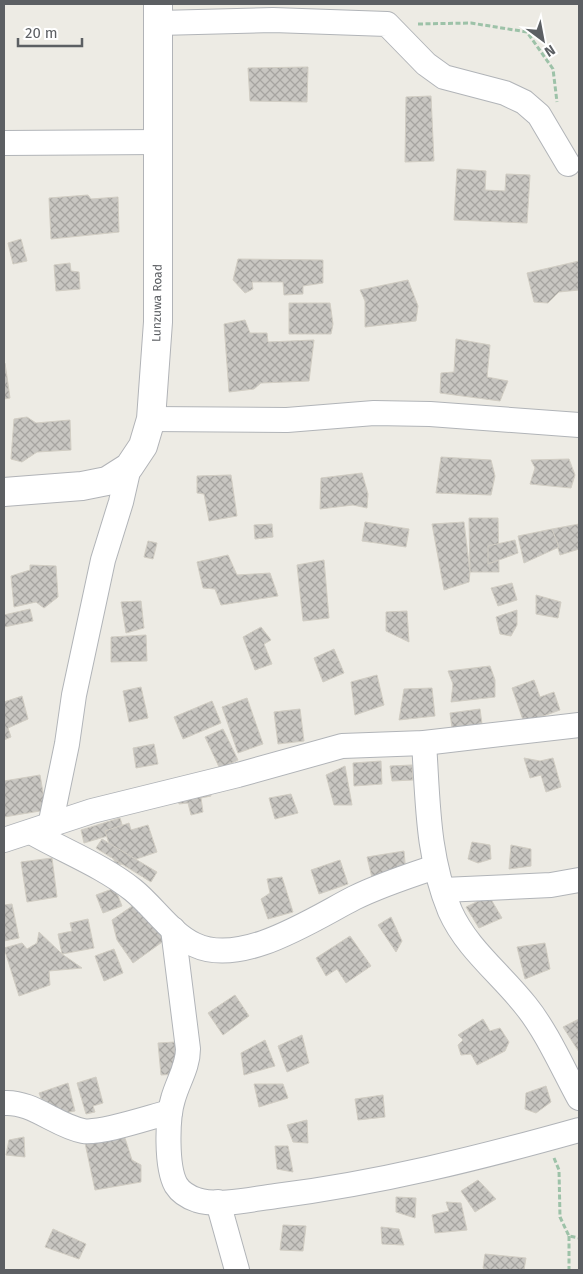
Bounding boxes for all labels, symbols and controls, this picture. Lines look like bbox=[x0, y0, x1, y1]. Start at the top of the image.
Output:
scale bar bbox=[18, 15, 81, 47]
north arrow bbox=[518, 15, 568, 65]
text: 20 m bbox=[25, 24, 58, 42]
text: N bbox=[541, 41, 558, 60]
street label: Lunzuwa Road bbox=[149, 264, 165, 342]

